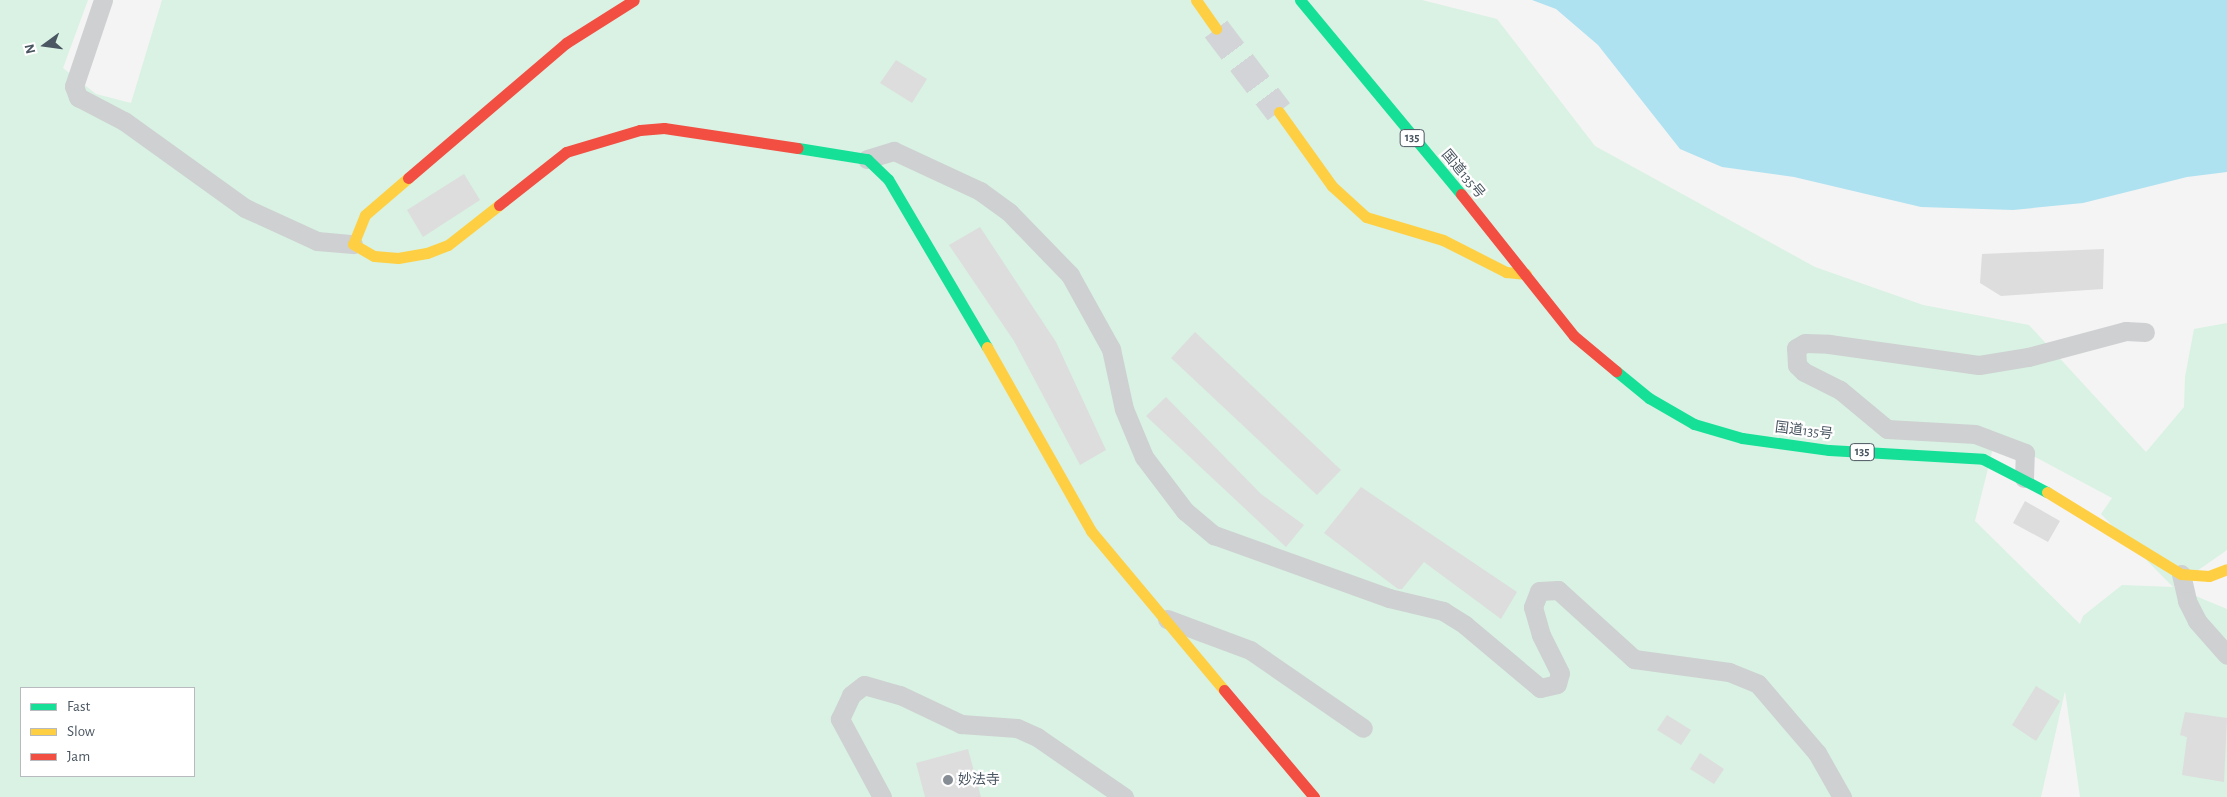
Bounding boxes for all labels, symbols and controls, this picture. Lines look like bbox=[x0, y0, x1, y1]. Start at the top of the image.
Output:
north arrow bbox=[20, 20, 70, 70]
text: N bbox=[22, 42, 38, 55]
road number: 135 bbox=[1400, 128, 1424, 148]
street label: 国道135号 bbox=[1438, 146, 1488, 202]
street label: 国道135号 bbox=[1774, 419, 1834, 443]
road number: 135 bbox=[1850, 442, 1874, 462]
legend bbox=[20, 687, 195, 777]
text: Fast bbox=[67, 699, 90, 714]
text: Slow bbox=[67, 724, 95, 739]
text: Jam bbox=[67, 749, 90, 764]
place label: 妙法寺 bbox=[958, 772, 1000, 788]
marker: 妙法寺 bbox=[942, 774, 954, 786]

